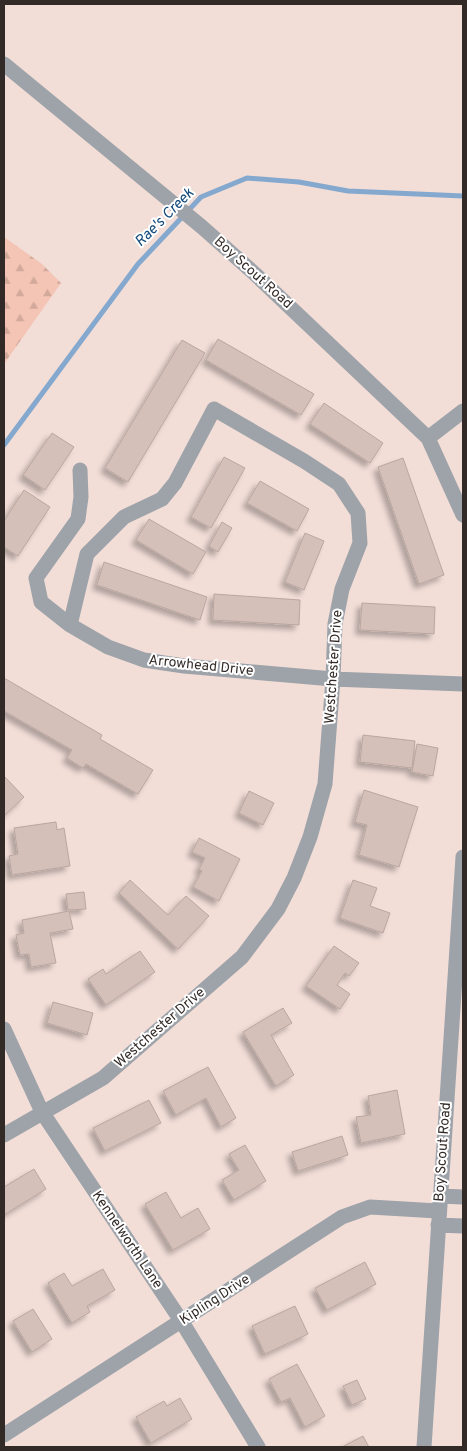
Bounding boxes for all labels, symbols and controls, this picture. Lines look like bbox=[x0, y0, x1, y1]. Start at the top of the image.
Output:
water label: Rae's Creek bbox=[131, 184, 199, 252]
street label: Boy Scout Road bbox=[210, 233, 296, 313]
street label: Westchester Drive bbox=[322, 609, 346, 725]
street label: Arrowhead Drive bbox=[148, 652, 254, 680]
street label: Westchester Drive bbox=[111, 984, 209, 1072]
street label: Boy Scout Road bbox=[431, 1102, 455, 1202]
street label: Kennelworth Lane bbox=[88, 1188, 166, 1292]
street label: Kipling Drive bbox=[177, 1271, 253, 1329]

